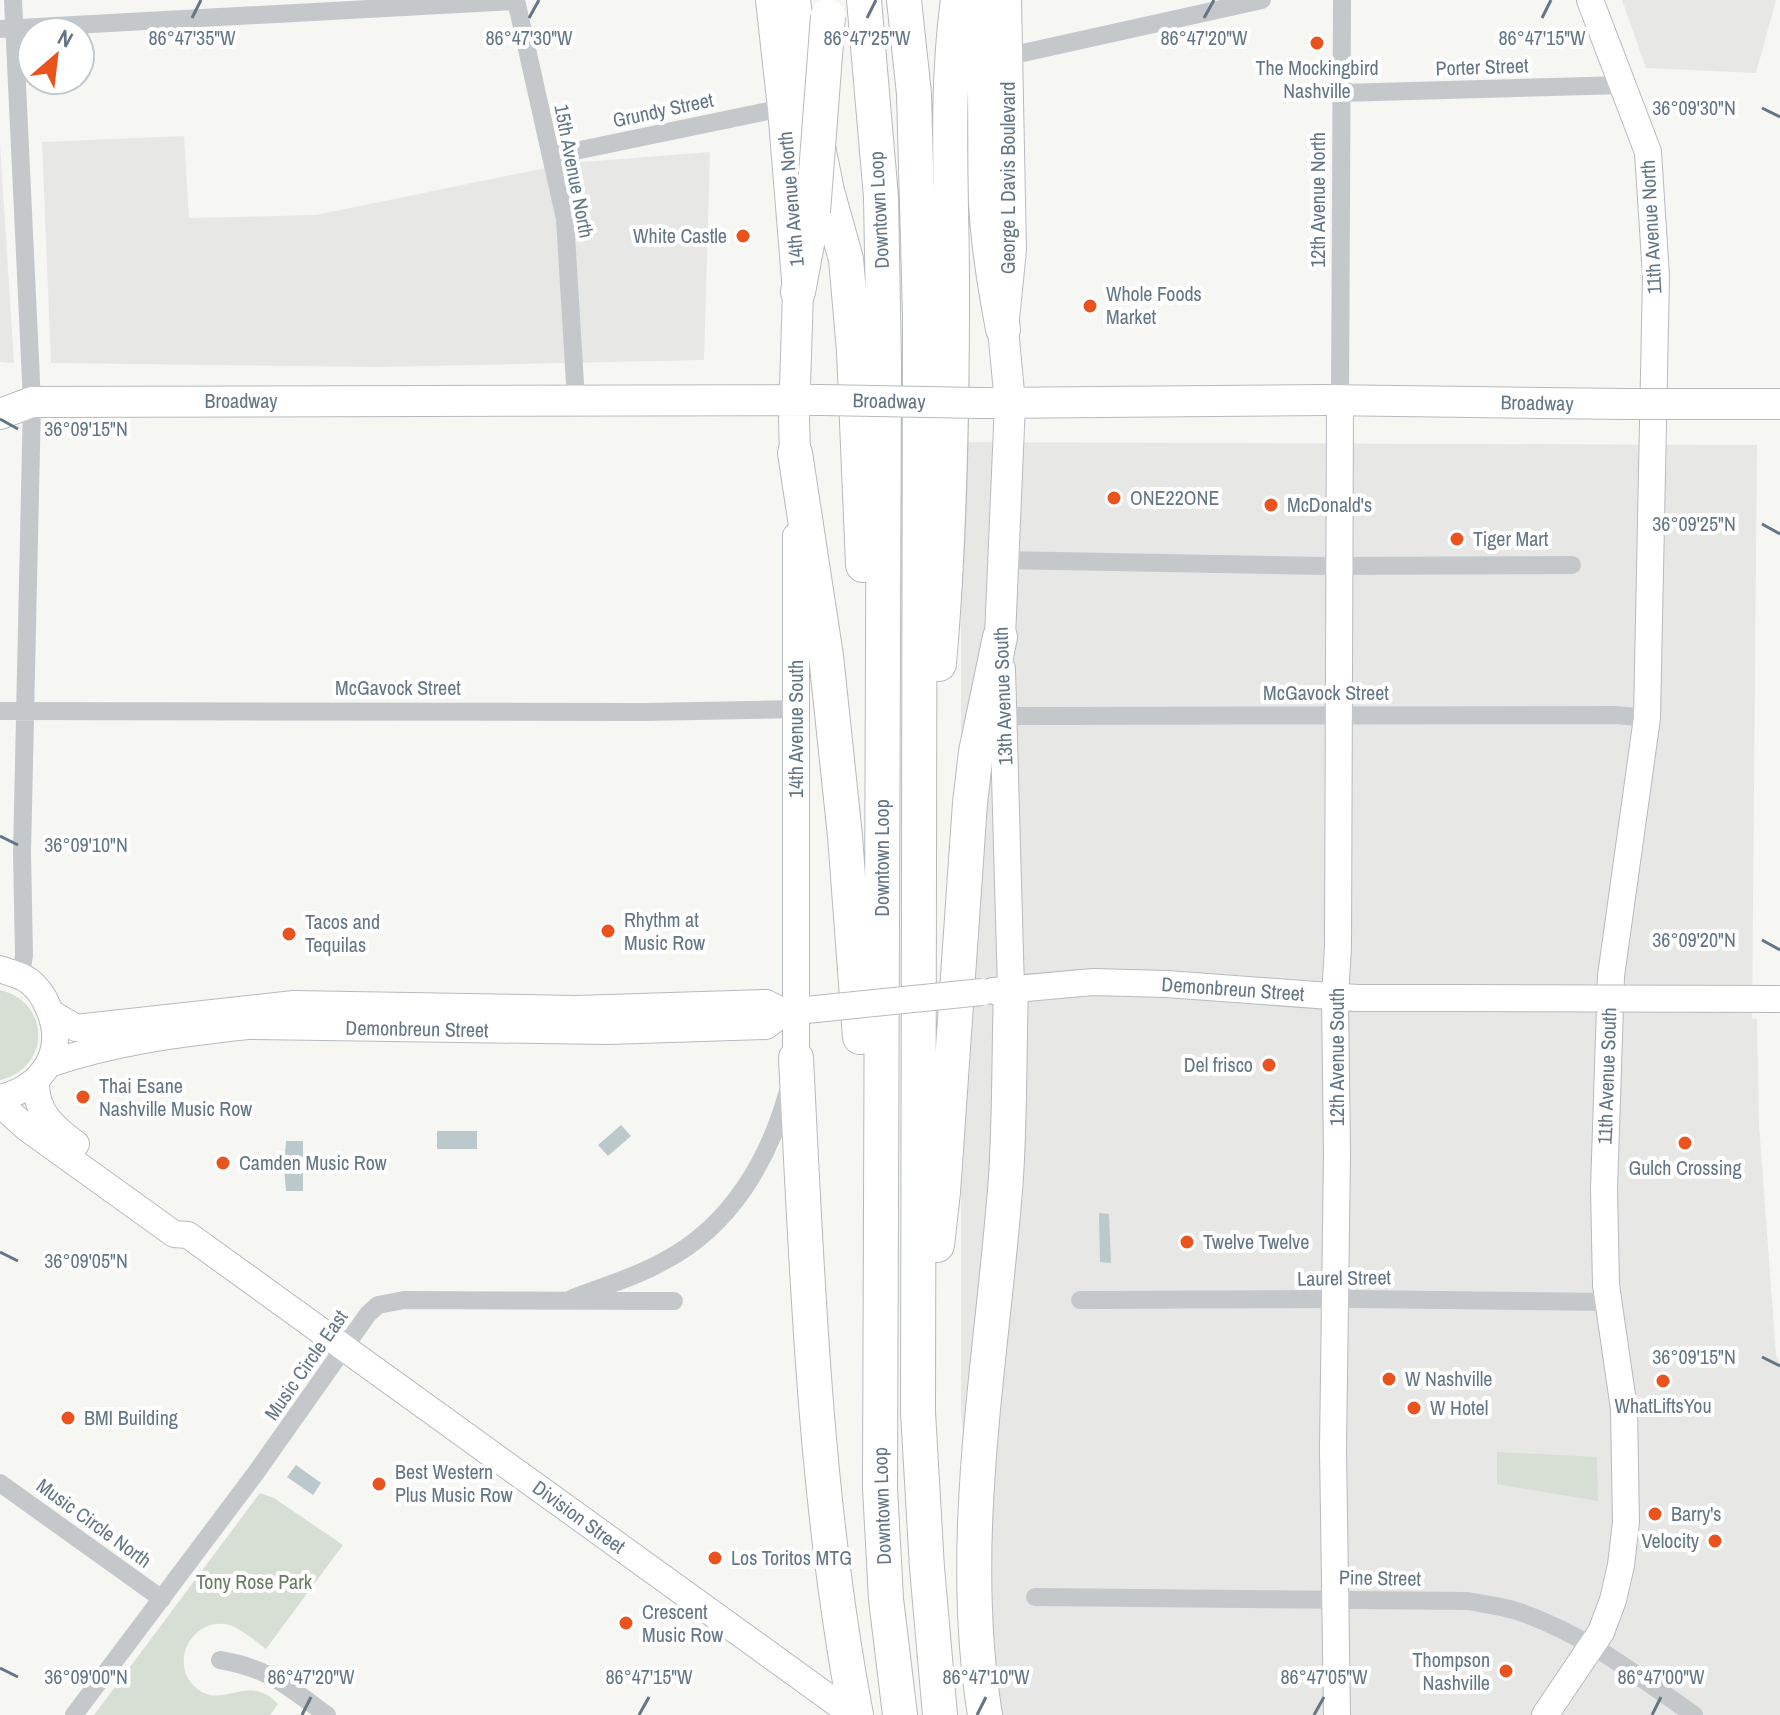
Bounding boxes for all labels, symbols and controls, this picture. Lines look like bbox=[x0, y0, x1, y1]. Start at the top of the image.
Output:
north arrow bbox=[16, 16, 96, 96]
text: N bbox=[53, 22, 78, 55]
text: 86°47'35"W bbox=[148, 24, 236, 51]
text: 86°47'30"W bbox=[485, 24, 573, 51]
text: 86°47'25"W bbox=[823, 24, 911, 51]
text: 86°47'20"W bbox=[1160, 24, 1248, 51]
text: 86°47'15"W bbox=[1498, 24, 1586, 51]
marker: The Mockingbird Nashville bbox=[1308, 34, 1326, 52]
street label: Porter Street bbox=[1435, 51, 1529, 82]
place label: The Mockingbird Nashville bbox=[1255, 54, 1379, 104]
street label: George L Davis Boulevard bbox=[994, 82, 1021, 274]
street label: Grundy Street bbox=[610, 86, 716, 133]
text: 36°09'30"N bbox=[1652, 94, 1736, 121]
street label: 15th Avenue North bbox=[548, 102, 601, 240]
street label: 14th Avenue North bbox=[771, 130, 810, 268]
street label: 12th Avenue North bbox=[1304, 132, 1331, 268]
street label: Downtown Loop bbox=[862, 151, 895, 269]
street label: 11th Avenue North bbox=[1634, 159, 1667, 295]
place label: White Castle bbox=[633, 222, 727, 249]
marker: White Castle bbox=[734, 227, 752, 245]
place label: Whole Foods Market bbox=[1106, 280, 1202, 330]
marker: Whole Foods Market bbox=[1081, 297, 1099, 315]
street label: Broadway bbox=[852, 386, 926, 415]
street label: Broadway bbox=[205, 387, 278, 414]
street label: Broadway bbox=[1500, 388, 1574, 417]
text: 36°09'15"N bbox=[44, 415, 128, 442]
place label: ONE22ONE bbox=[1130, 484, 1219, 511]
marker: ONE22ONE bbox=[1105, 489, 1123, 507]
place label: McDonald's bbox=[1287, 491, 1372, 518]
marker: McDonald's bbox=[1262, 496, 1280, 514]
text: 36°09'25"N bbox=[1652, 510, 1736, 537]
place label: Tiger Mart bbox=[1473, 525, 1549, 552]
marker: Tiger Mart bbox=[1448, 530, 1466, 548]
street label: 13th Avenue South bbox=[987, 626, 1018, 766]
street label: 14th Avenue South bbox=[782, 660, 809, 798]
street label: McGavock Street bbox=[335, 674, 461, 701]
street label: McGavock Street bbox=[1263, 679, 1389, 706]
street label: Downtown Loop bbox=[868, 799, 895, 917]
text: 36°09'10"N bbox=[44, 831, 128, 858]
place label: Rhythm at Music Row bbox=[624, 906, 705, 956]
place label: Tacos and Tequilas bbox=[305, 908, 380, 958]
marker: Rhythm at Music Row bbox=[599, 922, 617, 940]
marker: Tacos and Tequilas bbox=[280, 925, 298, 943]
text: 36°09'20"N bbox=[1652, 926, 1736, 953]
street label: Demonbreun Street bbox=[1161, 970, 1306, 1007]
street label: 12th Avenue South bbox=[1323, 988, 1350, 1126]
street label: 11th Avenue South bbox=[1591, 1007, 1622, 1145]
street label: Demonbreun Street bbox=[345, 1014, 489, 1043]
place label: Del frisco bbox=[1184, 1051, 1253, 1078]
marker: Del frisco bbox=[1260, 1056, 1278, 1074]
place label: Thai Esane Nashville Music Row bbox=[99, 1072, 252, 1122]
marker: Thai Esane Nashville Music Row bbox=[74, 1088, 92, 1106]
marker: Gulch Crossing bbox=[1676, 1134, 1694, 1152]
place label: Camden Music Row bbox=[239, 1149, 387, 1176]
marker: Camden Music Row bbox=[214, 1154, 232, 1172]
place label: Gulch Crossing bbox=[1628, 1154, 1742, 1181]
place label: Twelve Twelve bbox=[1203, 1228, 1309, 1255]
marker: Twelve Twelve bbox=[1178, 1233, 1196, 1251]
text: 36°09'05"N bbox=[44, 1247, 128, 1274]
street label: Laurel Street bbox=[1297, 1263, 1392, 1292]
street label: Music Circle East bbox=[258, 1304, 354, 1425]
text: 36°09'15"N bbox=[1652, 1343, 1736, 1370]
place label: W Nashville bbox=[1405, 1365, 1492, 1392]
marker: W Nashville bbox=[1380, 1370, 1398, 1388]
marker: WhatLiftsYou bbox=[1654, 1372, 1672, 1390]
place label: WhatLiftsYou bbox=[1614, 1392, 1712, 1419]
place label: W Hotel bbox=[1430, 1394, 1488, 1421]
marker: W Hotel bbox=[1405, 1399, 1423, 1417]
place label: BMI Building bbox=[84, 1404, 178, 1431]
marker: BMI Building bbox=[59, 1409, 77, 1427]
street label: Downtown Loop bbox=[866, 1447, 897, 1565]
place label: Best Western Plus Music Row bbox=[395, 1458, 513, 1508]
street label: Music Circle North bbox=[31, 1472, 157, 1573]
street label: Division Street bbox=[527, 1474, 631, 1560]
marker: Best Western Plus Music Row bbox=[370, 1475, 388, 1493]
place label: Barry's bbox=[1671, 1500, 1722, 1527]
marker: Barry's bbox=[1646, 1505, 1664, 1523]
place label: Velocity bbox=[1642, 1527, 1700, 1554]
marker: Velocity bbox=[1706, 1532, 1724, 1550]
place label: Los Toritos MTG bbox=[731, 1544, 852, 1571]
marker: Los Toritos MTG bbox=[706, 1549, 724, 1567]
street label: Pine Street bbox=[1339, 1563, 1422, 1592]
park label: Tony Rose Park bbox=[196, 1568, 313, 1595]
place label: Crescent Music Row bbox=[642, 1598, 723, 1648]
marker: Crescent Music Row bbox=[617, 1614, 635, 1632]
place label: Thompson Nashville bbox=[1413, 1646, 1490, 1696]
marker: Thompson Nashville bbox=[1497, 1662, 1515, 1680]
text: 36°09'00"N bbox=[44, 1663, 128, 1690]
text: 86°47'20"W bbox=[267, 1663, 355, 1690]
text: 86°47'15"W bbox=[605, 1663, 693, 1690]
text: 86°47'10"W bbox=[942, 1663, 1030, 1690]
text: 86°47'05"W bbox=[1280, 1663, 1368, 1690]
text: 86°47'00"W bbox=[1617, 1663, 1705, 1690]

